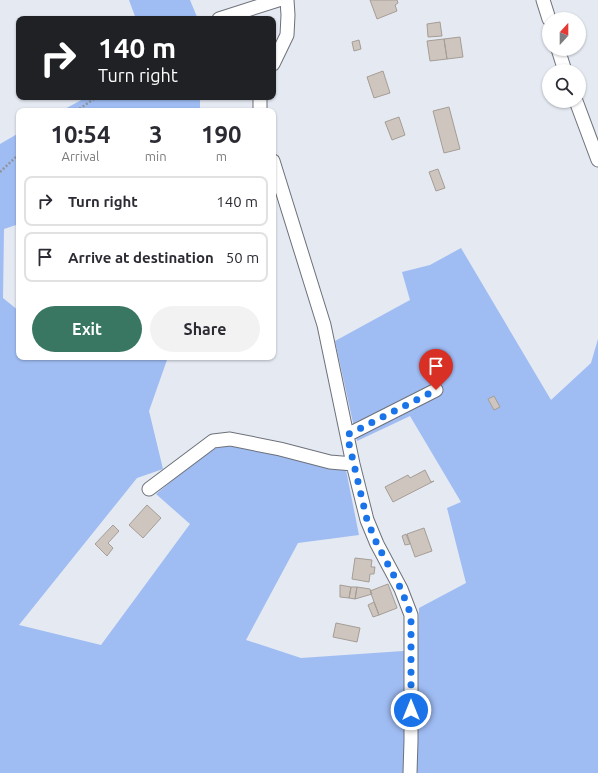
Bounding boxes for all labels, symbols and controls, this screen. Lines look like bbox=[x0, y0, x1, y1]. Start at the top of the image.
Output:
north arrow bbox=[542, 12, 586, 56]
map controls bbox=[542, 12, 586, 108]
icon: right bbox=[32, 32, 84, 84]
text: 140 m bbox=[98, 32, 176, 63]
button: search bbox=[542, 64, 586, 108]
text: Turn right bbox=[98, 65, 178, 85]
text: 10:54 bbox=[50, 121, 110, 148]
text: 3 bbox=[149, 121, 162, 148]
text: 190 bbox=[201, 121, 242, 148]
text: Arrival bbox=[61, 149, 99, 163]
text: min bbox=[145, 149, 167, 163]
text: m bbox=[216, 149, 227, 163]
icon: right bbox=[34, 190, 56, 212]
text: Turn right bbox=[68, 193, 138, 210]
text: 140 m bbox=[216, 193, 258, 210]
icon: arrive bbox=[34, 246, 56, 268]
text: Arrive at destination bbox=[68, 249, 214, 266]
text: 50 m bbox=[226, 249, 259, 266]
button: Exit bbox=[32, 306, 142, 352]
button: Share bbox=[150, 306, 260, 352]
pin bbox=[419, 349, 453, 390]
icon: arrive bbox=[425, 355, 447, 377]
position arrow bbox=[390, 689, 432, 731]

